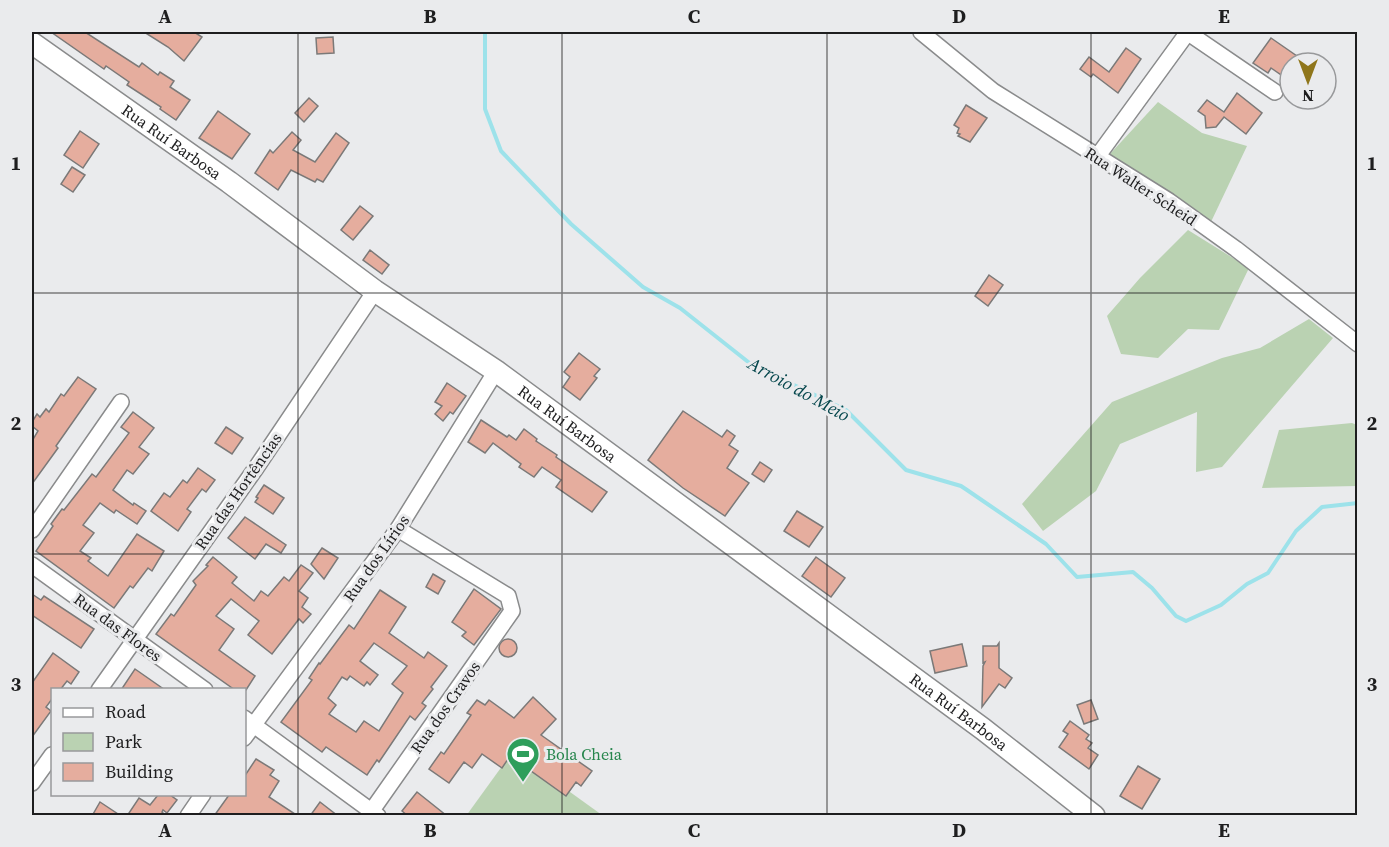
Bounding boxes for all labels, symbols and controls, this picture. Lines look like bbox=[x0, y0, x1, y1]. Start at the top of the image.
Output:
text: A bbox=[158, 2, 172, 30]
text: B bbox=[423, 2, 437, 30]
text: C bbox=[688, 2, 700, 30]
text: D bbox=[952, 2, 966, 30]
text: E bbox=[1218, 2, 1230, 30]
north arrow bbox=[1278, 51, 1338, 111]
text: N bbox=[1302, 85, 1314, 107]
street label: Rua Ruí Barbosa bbox=[117, 99, 227, 185]
street label: Rua Walter Scheid bbox=[1081, 142, 1201, 230]
text: 1 bbox=[11, 149, 21, 177]
text: 1 bbox=[1367, 149, 1377, 177]
water label: Arroio do Meio bbox=[743, 350, 855, 427]
street label: Rua Ruí Barbosa bbox=[514, 380, 622, 468]
text: 2 bbox=[11, 409, 22, 437]
text: 2 bbox=[1367, 409, 1378, 437]
street label: Rua das Hortências bbox=[189, 428, 287, 554]
street label: Rua dos Lírios bbox=[338, 510, 414, 606]
street label: Rua das Flores bbox=[70, 588, 166, 666]
street label: Rua dos Cravos bbox=[405, 656, 485, 758]
street label: Rua Ruí Barbosa bbox=[905, 668, 1013, 756]
text: 3 bbox=[11, 670, 22, 698]
text: 3 bbox=[1367, 670, 1378, 698]
legend bbox=[51, 688, 246, 796]
text: Road bbox=[105, 699, 146, 724]
text: Park bbox=[105, 729, 142, 754]
sports icon: Bola Cheia bbox=[505, 736, 541, 783]
place label: Bola Cheia bbox=[546, 743, 623, 765]
text: Building bbox=[105, 759, 173, 784]
text: A bbox=[158, 816, 172, 844]
text: B bbox=[423, 816, 437, 844]
text: C bbox=[688, 816, 700, 844]
text: D bbox=[952, 816, 966, 844]
text: E bbox=[1218, 816, 1230, 844]

